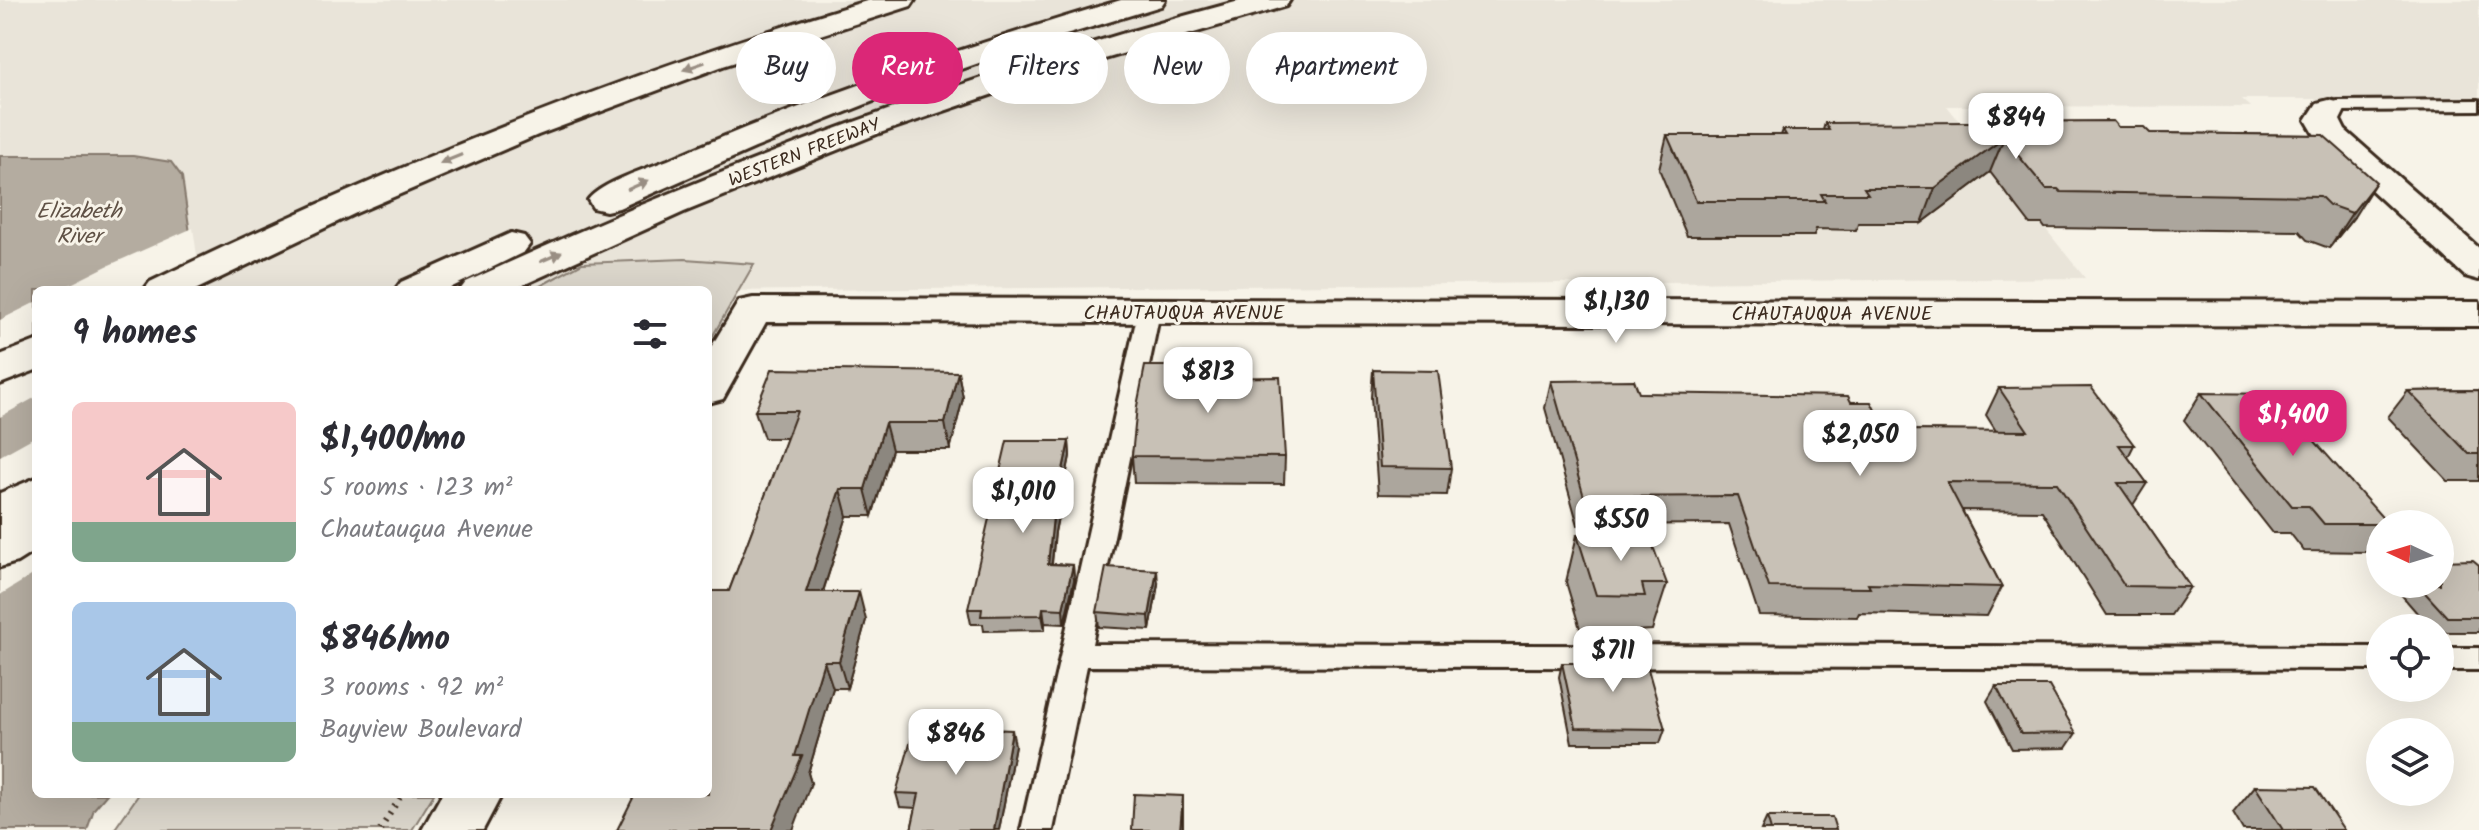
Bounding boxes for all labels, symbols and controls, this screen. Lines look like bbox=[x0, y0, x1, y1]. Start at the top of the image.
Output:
chip: Buy bbox=[736, 32, 836, 104]
chip: Rent bbox=[852, 32, 963, 104]
chip: Filters bbox=[979, 32, 1108, 104]
chip: New bbox=[1124, 32, 1230, 104]
chip: Apartment bbox=[1246, 32, 1427, 104]
one-way arrow bbox=[682, 60, 706, 73]
pin: $844 bbox=[1969, 93, 2063, 161]
text: $844 bbox=[1986, 98, 2046, 140]
street label: WESTERN FREEWAY bbox=[724, 111, 885, 196]
one-way arrow bbox=[439, 153, 463, 166]
one-way arrow bbox=[626, 179, 650, 192]
water label: Elizabeth River bbox=[36, 195, 124, 255]
one-way arrow bbox=[539, 251, 563, 264]
pin: $1,130 bbox=[1551, 277, 1681, 345]
text: $1,130 bbox=[1583, 282, 1649, 324]
street label: CHAUTAUQUA AVENUE bbox=[1084, 298, 1286, 330]
street label: CHAUTAUQUA AVENUE bbox=[1732, 299, 1934, 331]
text: 9 homes bbox=[72, 307, 197, 361]
icon: filters bbox=[628, 312, 672, 356]
pin: $813 bbox=[1161, 347, 1255, 415]
text: $813 bbox=[1182, 352, 1234, 394]
pin: $1,400 bbox=[2228, 390, 2358, 458]
text: $1,400 bbox=[2258, 395, 2328, 437]
pin: $2,050 bbox=[1795, 410, 1925, 478]
text: $1,400/mo bbox=[320, 413, 466, 467]
text: $2,050 bbox=[1821, 415, 1899, 457]
icon: home bbox=[136, 434, 232, 530]
text: 5 rooms · 123 m² bbox=[320, 467, 513, 509]
pin: $1,010 bbox=[958, 467, 1088, 535]
text: $1,010 bbox=[991, 472, 1055, 514]
pin: $550 bbox=[1574, 495, 1668, 563]
text: $550 bbox=[1593, 500, 1649, 542]
text: Chautauqua Avenue bbox=[320, 509, 533, 551]
north arrow bbox=[2366, 510, 2454, 598]
map controls bbox=[2366, 510, 2454, 806]
text: $846/mo bbox=[320, 613, 450, 667]
button: locate bbox=[2366, 614, 2454, 702]
pin: $711 bbox=[1566, 626, 1660, 694]
text: $711 bbox=[1591, 631, 1635, 673]
icon: home bbox=[136, 634, 232, 730]
text: 3 rooms · 92 m² bbox=[320, 667, 503, 709]
text: Bayview Boulevard bbox=[320, 709, 521, 751]
pin: $846 bbox=[909, 709, 1003, 777]
text: $846 bbox=[927, 714, 986, 756]
button: layers bbox=[2366, 718, 2454, 806]

